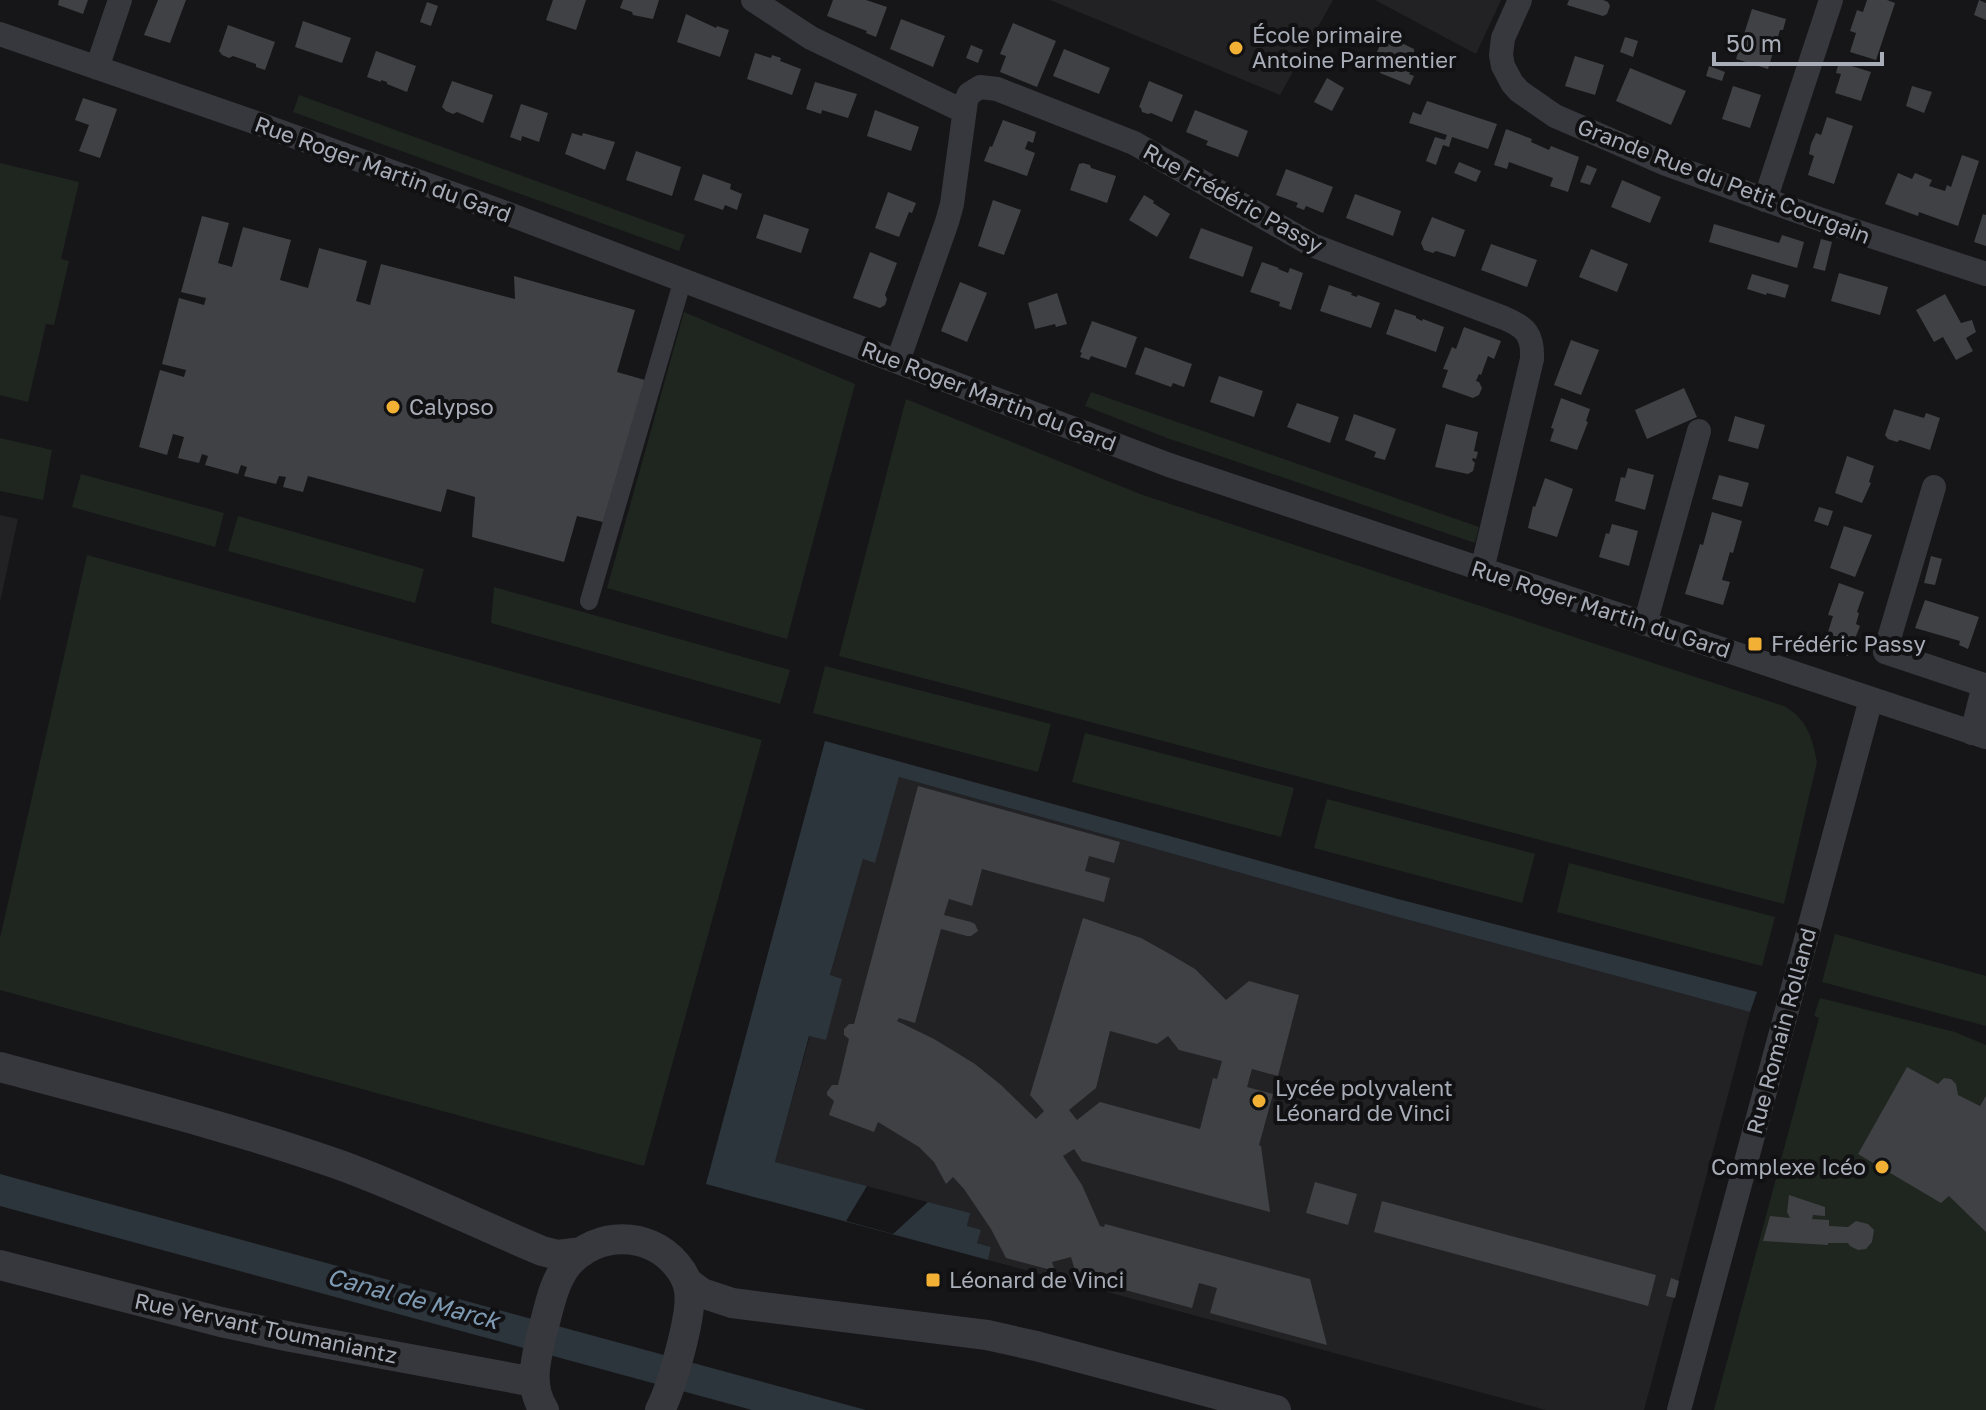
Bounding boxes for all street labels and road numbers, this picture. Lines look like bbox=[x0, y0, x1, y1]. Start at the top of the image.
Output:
street label: Rue Roger Martin du Gard bbox=[251, 110, 515, 228]
street label: Grande Rue du Petit Courgain bbox=[1574, 112, 1874, 249]
street label: Rue Frédéric Passy bbox=[1139, 137, 1328, 258]
street label: Rue Roger Martin du Gard bbox=[858, 334, 1120, 457]
street label: Rue Roger Martin du Gard bbox=[1468, 554, 1734, 663]
street label: Rue Romain Rolland bbox=[1740, 925, 1821, 1137]
street label: Rue Yervant Toumaniantz bbox=[132, 1286, 400, 1369]

